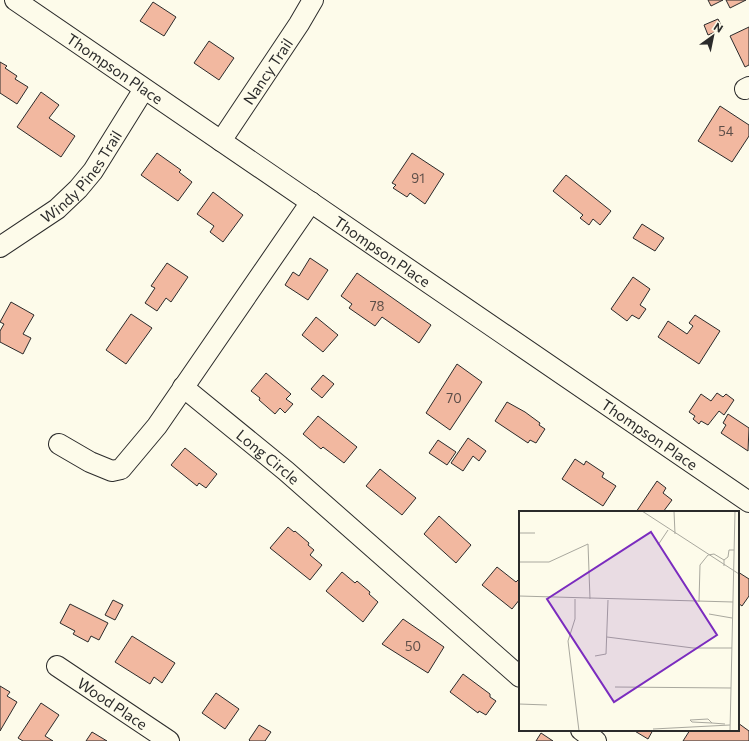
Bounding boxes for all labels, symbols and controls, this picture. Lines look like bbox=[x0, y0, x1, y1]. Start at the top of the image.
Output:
north arrow bbox=[693, 16, 733, 56]
text: N bbox=[712, 19, 726, 35]
street label: Thompson Place bbox=[63, 29, 167, 108]
street label: Nancy Trail bbox=[239, 35, 296, 108]
house number: 54 bbox=[718, 123, 734, 139]
street label: Windy Pines Trail bbox=[37, 127, 125, 226]
house number: 91 bbox=[411, 170, 425, 186]
street label: Thompson Place bbox=[331, 212, 434, 291]
house number: 78 bbox=[370, 298, 384, 314]
house number: 70 bbox=[446, 390, 462, 406]
street label: Thompson Place bbox=[598, 395, 701, 473]
street label: Long Circle bbox=[233, 425, 303, 488]
inset map bbox=[519, 511, 739, 731]
house number: 50 bbox=[405, 638, 421, 654]
street label: Wood Place bbox=[74, 673, 151, 733]

